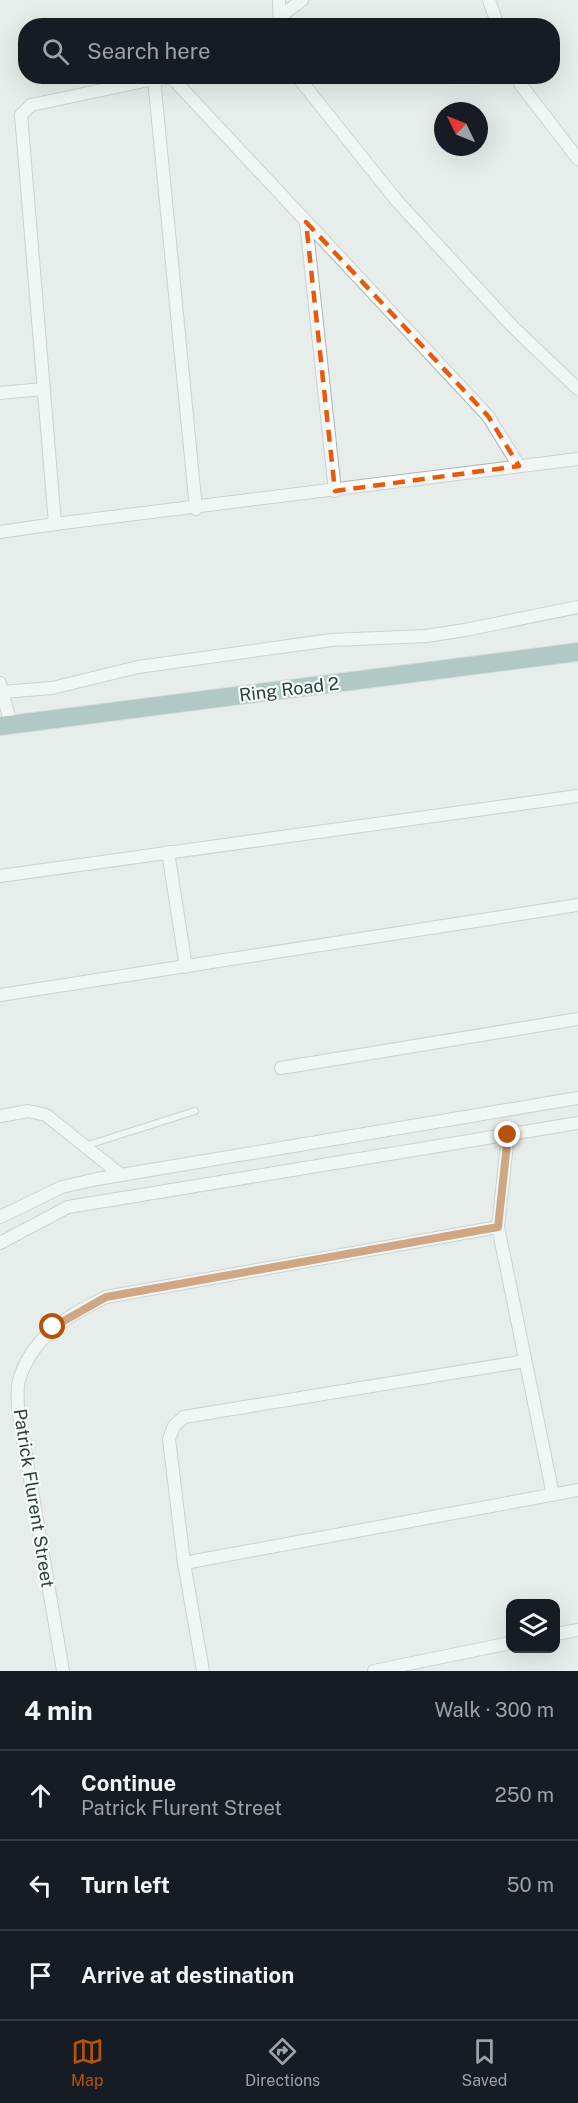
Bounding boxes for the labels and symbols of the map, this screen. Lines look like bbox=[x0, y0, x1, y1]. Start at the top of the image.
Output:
north arrow bbox=[434, 102, 488, 156]
street label: Ring Road 2 bbox=[238, 672, 340, 706]
route end bbox=[494, 1121, 520, 1147]
route start bbox=[39, 1313, 65, 1339]
street label: Patrick Flurent Street bbox=[9, 1407, 59, 1589]

